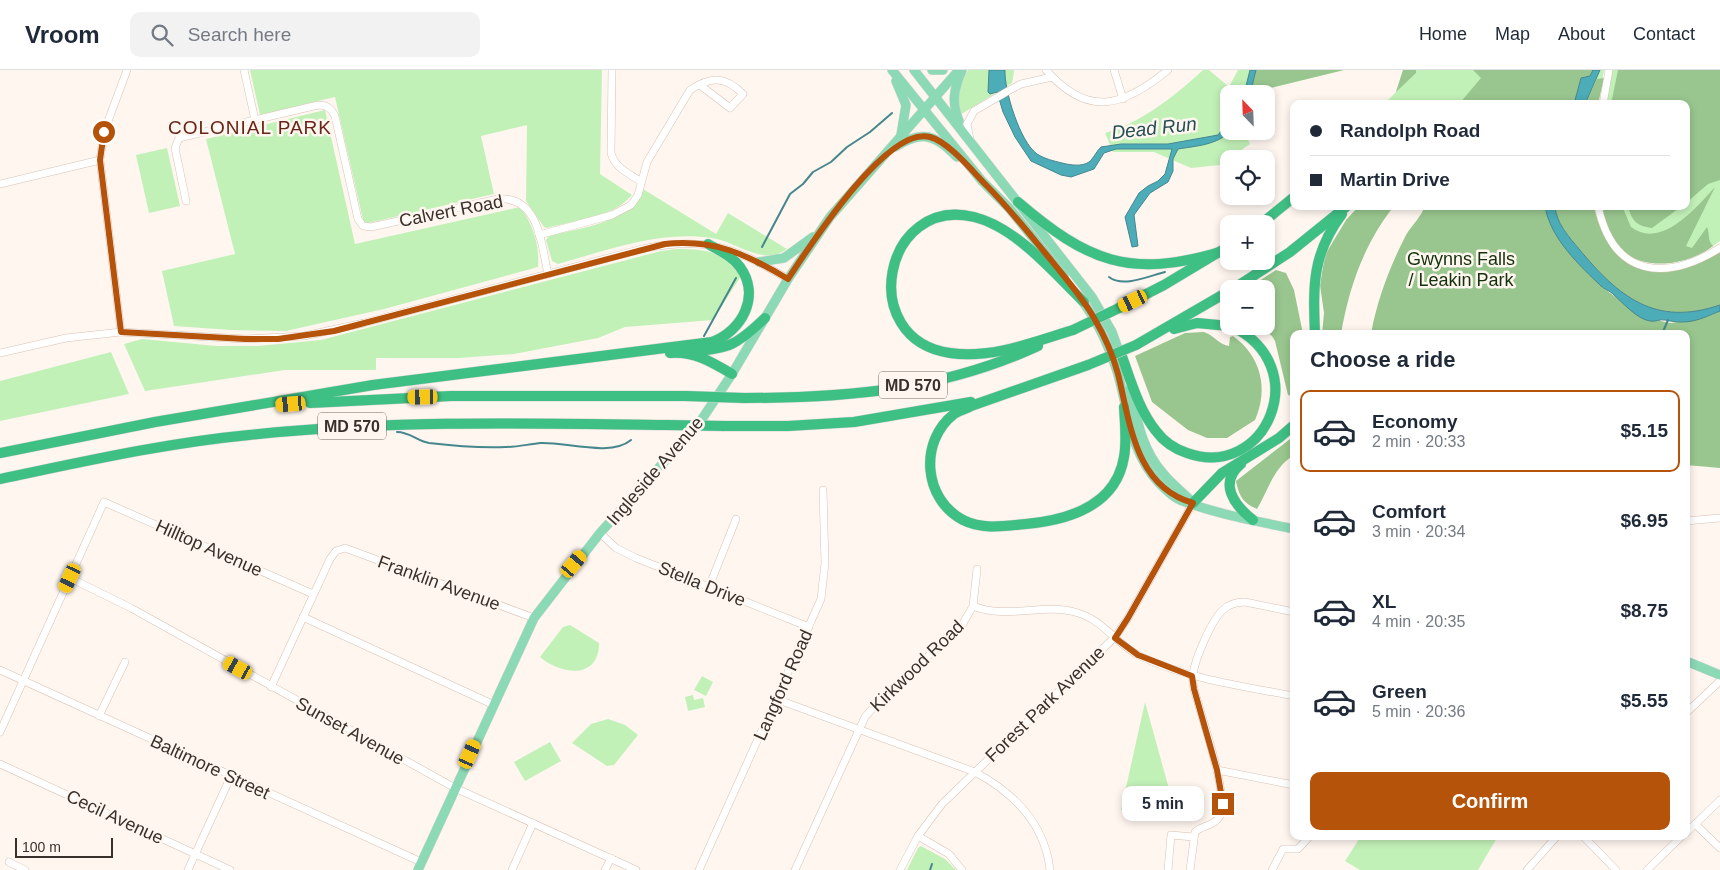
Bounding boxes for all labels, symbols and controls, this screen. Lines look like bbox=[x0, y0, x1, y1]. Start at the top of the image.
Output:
search box bbox=[130, 12, 480, 57]
text: Vroom bbox=[25, 21, 100, 48]
icon: search bbox=[148, 21, 176, 49]
text: Search here bbox=[188, 24, 291, 45]
text: Home bbox=[1419, 24, 1467, 44]
text: Map bbox=[1495, 24, 1530, 44]
text: About bbox=[1558, 24, 1605, 44]
text: Contact bbox=[1633, 24, 1695, 44]
north arrow bbox=[1220, 85, 1275, 140]
map controls bbox=[1220, 85, 1275, 335]
water label: Dead Run bbox=[1110, 113, 1198, 143]
district label: COLONIAL PARK bbox=[168, 117, 332, 138]
text: Randolph Road bbox=[1340, 120, 1480, 141]
route start bbox=[93, 121, 115, 143]
button: locate bbox=[1220, 150, 1275, 205]
text: Martin Drive bbox=[1340, 169, 1450, 190]
street label: Calvert Road bbox=[398, 191, 504, 231]
button: + bbox=[1220, 215, 1275, 270]
park label: Gwynns Falls / Leakin Park bbox=[1407, 249, 1515, 290]
button: − bbox=[1220, 280, 1275, 335]
car bbox=[1116, 288, 1149, 314]
text: Choose a ride bbox=[1310, 347, 1455, 372]
road number: MD 570 bbox=[879, 372, 947, 398]
car bbox=[407, 389, 438, 405]
car bbox=[275, 395, 306, 413]
icon: car bbox=[1312, 409, 1357, 454]
text: Economy bbox=[1372, 411, 1458, 432]
road number: MD 570 bbox=[318, 412, 386, 440]
street label: Ingleside Avenue bbox=[603, 413, 707, 529]
text: $5.15 bbox=[1620, 420, 1668, 441]
text: 2 min · 20:33 bbox=[1372, 433, 1465, 450]
icon: car bbox=[1312, 499, 1357, 544]
text: Comfort bbox=[1372, 501, 1446, 522]
text: $6.95 bbox=[1620, 510, 1668, 531]
street label: Hilltop Avenue bbox=[153, 516, 265, 580]
text: 3 min · 20:34 bbox=[1372, 523, 1465, 540]
car bbox=[558, 548, 589, 580]
street label: Franklin Avenue bbox=[375, 552, 503, 614]
street label: Stella Drive bbox=[656, 557, 748, 611]
car bbox=[56, 561, 83, 595]
icon: car bbox=[1312, 589, 1357, 634]
text: XL bbox=[1372, 591, 1396, 612]
text: $8.75 bbox=[1620, 600, 1668, 621]
text: 4 min · 20:35 bbox=[1372, 613, 1465, 630]
street label: Kirkwood Road bbox=[866, 616, 968, 716]
street label: Langford Road bbox=[750, 627, 816, 743]
street label: Forest Park Avenue bbox=[981, 642, 1109, 766]
car bbox=[221, 654, 254, 682]
icon: car bbox=[1312, 679, 1357, 724]
text: Green bbox=[1372, 681, 1427, 702]
text: $5.55 bbox=[1620, 690, 1668, 711]
street label: Sunset Avenue bbox=[292, 693, 408, 769]
text: 5 min · 20:36 bbox=[1372, 703, 1465, 720]
street label: Baltimore Street bbox=[147, 731, 273, 803]
car bbox=[457, 737, 482, 771]
button: Confirm bbox=[1310, 772, 1670, 830]
street label: Cecil Avenue bbox=[63, 786, 167, 848]
callout: 5 min bbox=[1123, 786, 1206, 822]
route end bbox=[1212, 793, 1234, 815]
text: 5 min bbox=[1142, 795, 1184, 812]
scale bar bbox=[15, 835, 112, 858]
text: 100 m bbox=[22, 839, 61, 855]

